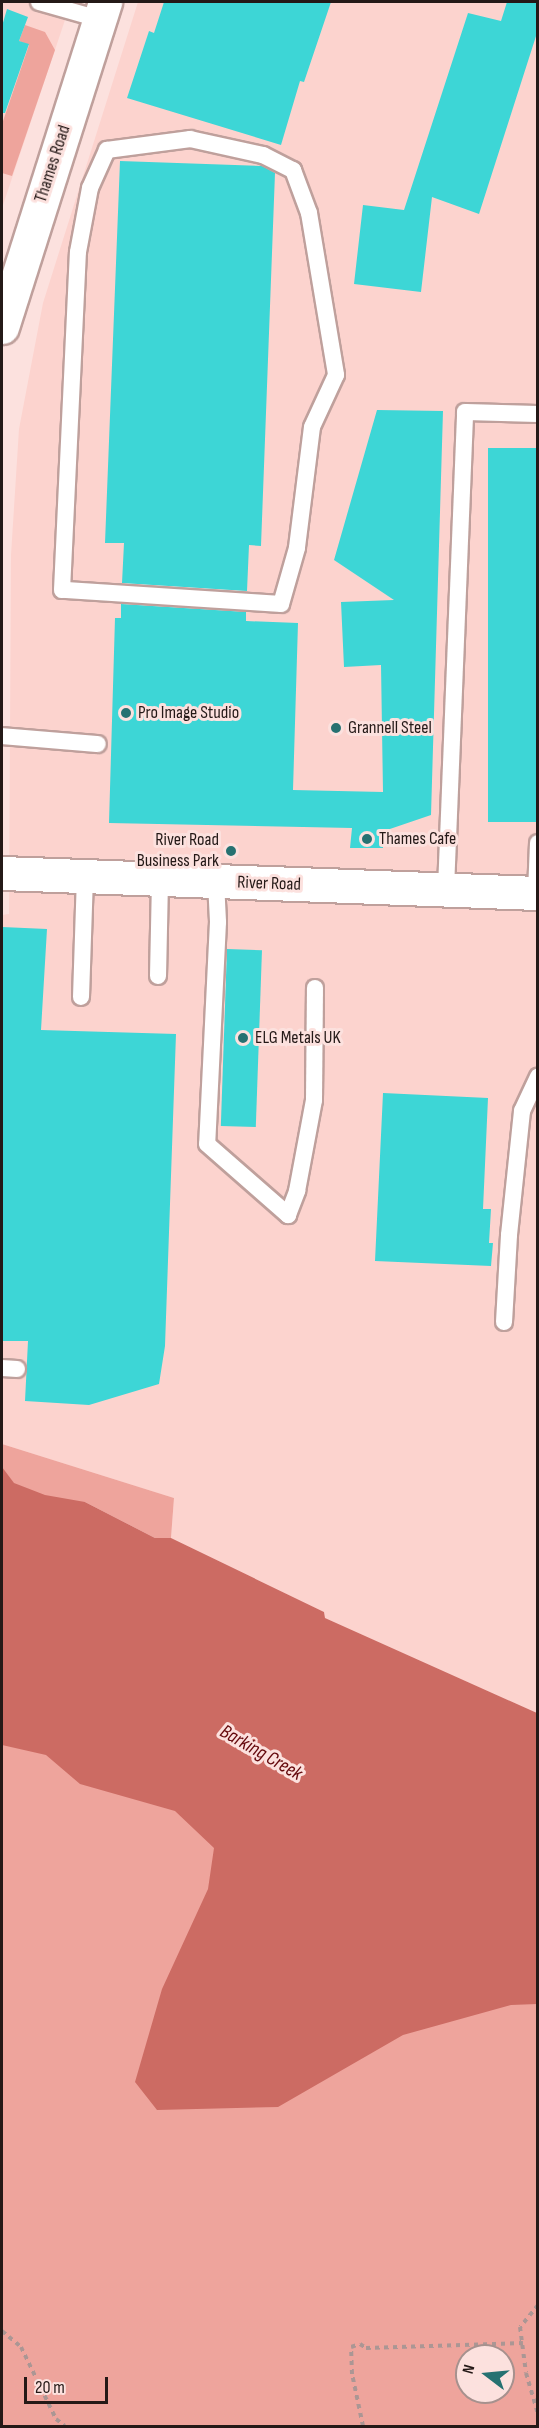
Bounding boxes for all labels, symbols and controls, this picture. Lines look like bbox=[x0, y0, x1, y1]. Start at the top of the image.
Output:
street label: Thames Road bbox=[30, 123, 76, 205]
place label: Pro Image Studio bbox=[138, 702, 239, 724]
marker: Pro Image Studio bbox=[119, 706, 133, 720]
place label: Grannell Steel bbox=[348, 717, 432, 739]
marker: Grannell Steel bbox=[329, 721, 343, 735]
place label: Thames Cafe bbox=[379, 828, 456, 850]
place label: River Road Business Park bbox=[137, 830, 219, 872]
marker: Thames Cafe bbox=[360, 832, 374, 846]
marker: River Road Business Park bbox=[224, 844, 238, 858]
street label: River Road bbox=[237, 872, 301, 896]
place label: ELG Metals UK bbox=[255, 1027, 341, 1049]
marker: ELG Metals UK bbox=[236, 1031, 250, 1045]
water label: Barking Creek bbox=[216, 1720, 306, 1786]
north arrow bbox=[455, 2344, 515, 2404]
text: N bbox=[459, 2363, 479, 2376]
scale bar bbox=[27, 2365, 111, 2403]
text: 20 m bbox=[35, 2377, 65, 2398]

